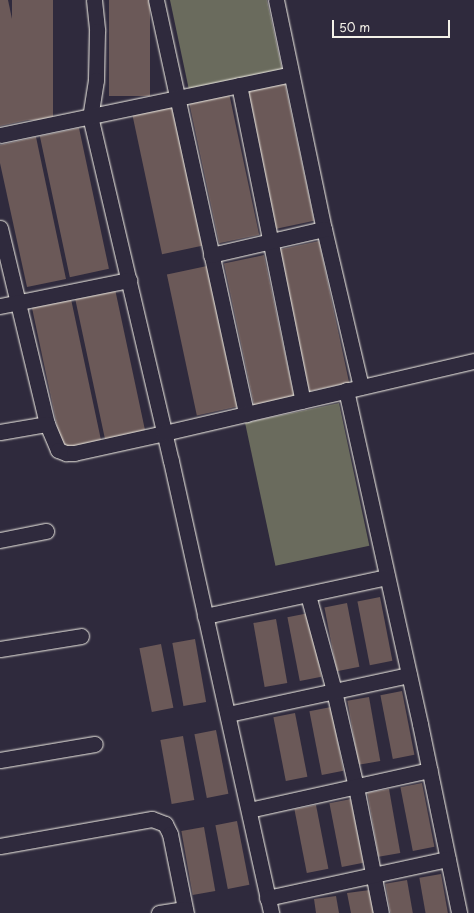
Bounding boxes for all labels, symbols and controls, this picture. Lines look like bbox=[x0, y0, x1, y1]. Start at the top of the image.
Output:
scale bar bbox=[334, 12, 452, 38]
text: 50 m bbox=[339, 18, 370, 36]

